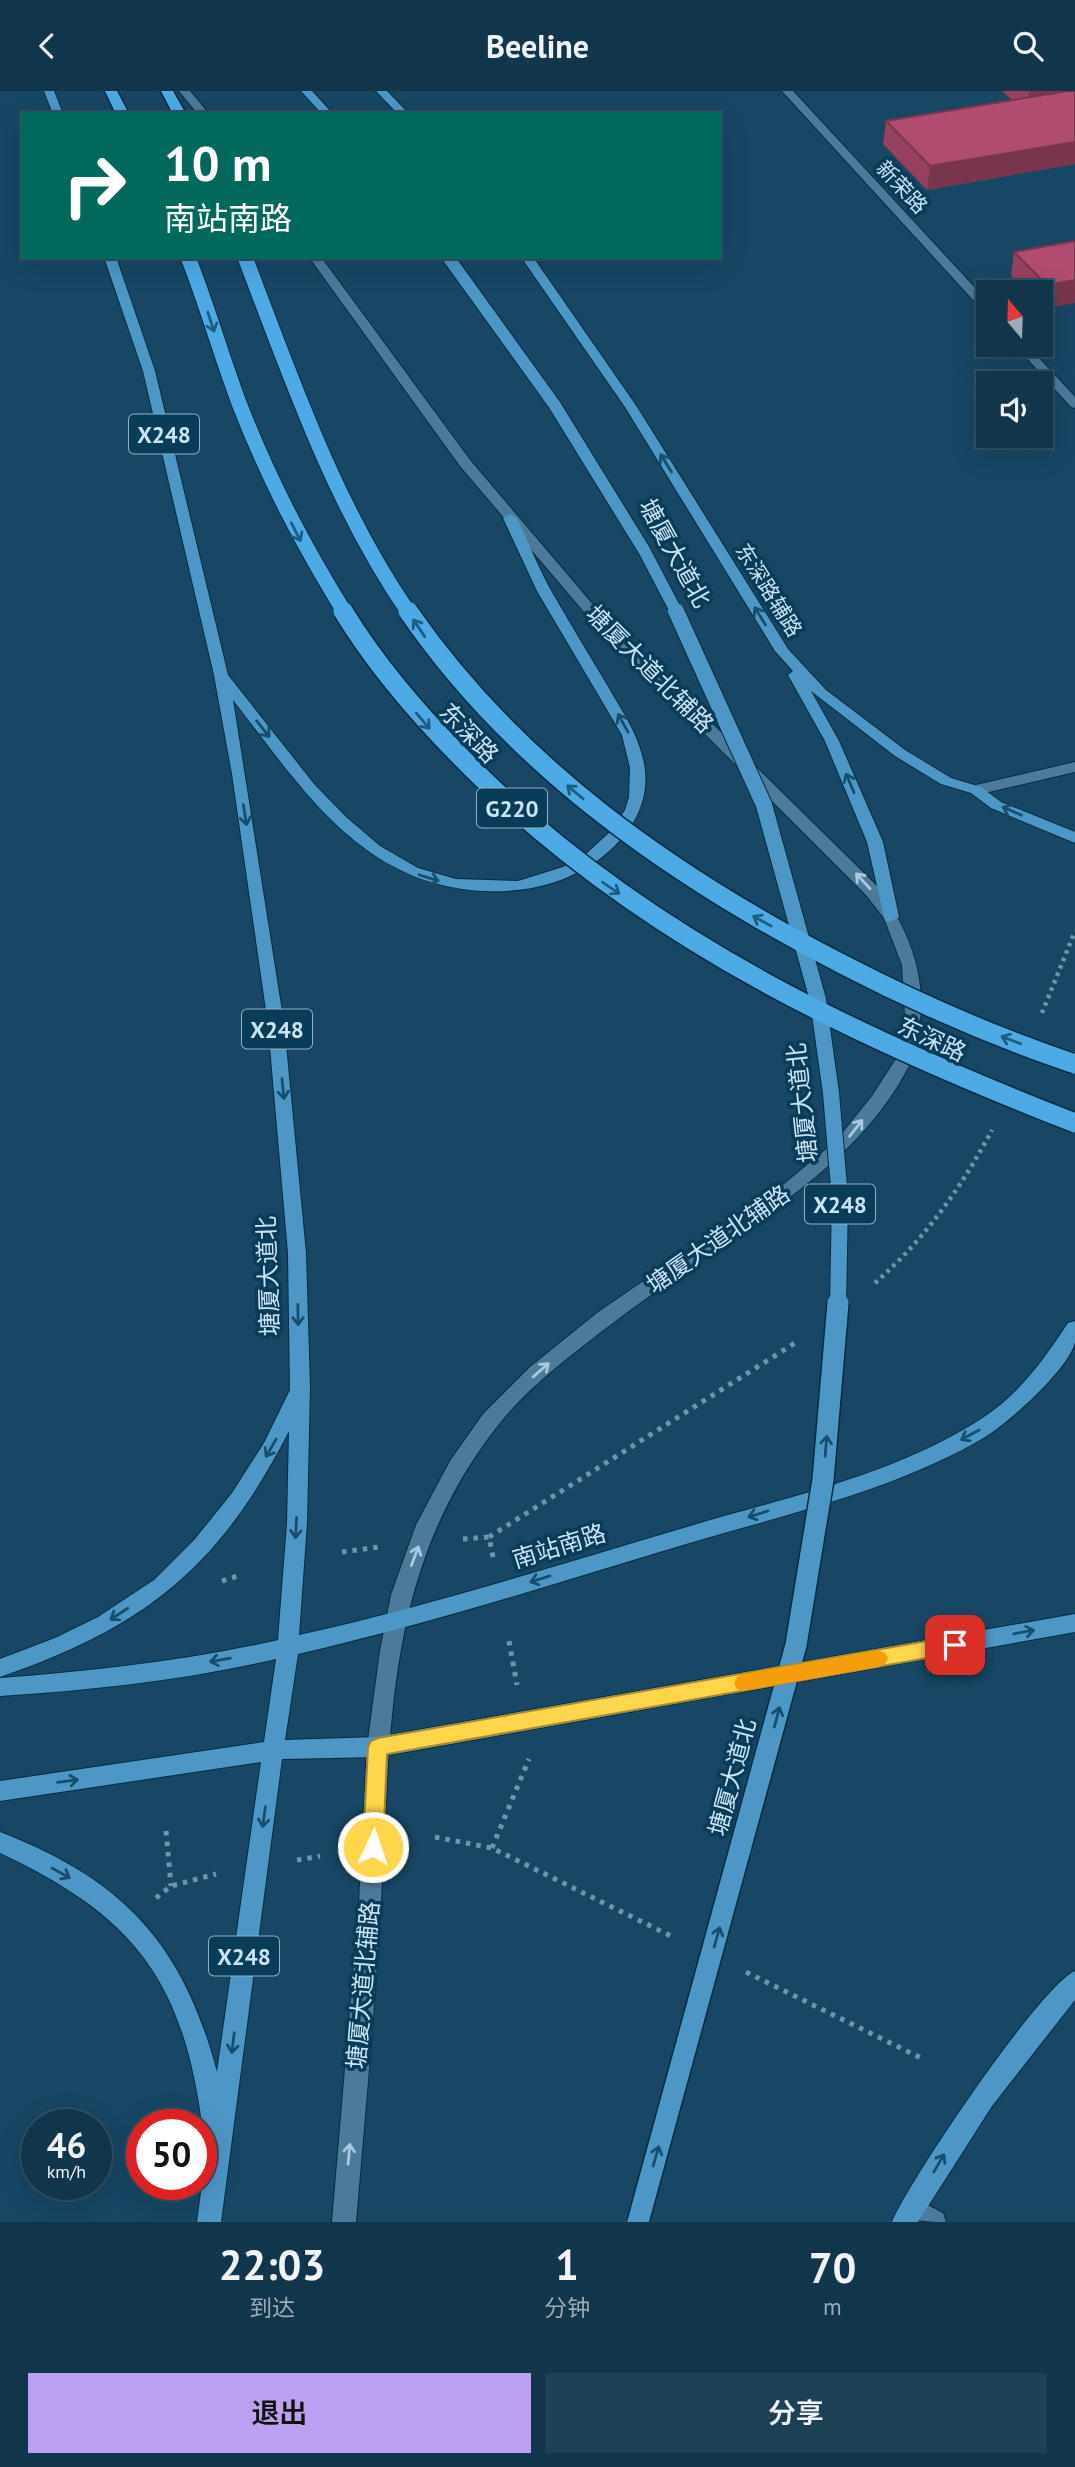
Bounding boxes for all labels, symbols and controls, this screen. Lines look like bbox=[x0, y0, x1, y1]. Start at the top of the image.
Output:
text: Beeline bbox=[486, 25, 589, 67]
icon: back bbox=[28, 27, 66, 65]
icon: search bbox=[1009, 27, 1047, 65]
text: 10 m bbox=[164, 131, 271, 195]
icon: right bbox=[49, 140, 140, 231]
street label: 新荣路 bbox=[871, 155, 933, 219]
text: 南站南路 bbox=[164, 197, 292, 239]
north arrow bbox=[976, 280, 1054, 357]
map controls bbox=[976, 280, 1053, 448]
one-way arrow bbox=[205, 310, 218, 332]
button: sound bbox=[976, 371, 1053, 448]
road number: X248 bbox=[129, 415, 199, 453]
one-way arrow bbox=[658, 454, 672, 474]
street label: 塘厦大道北 bbox=[632, 493, 718, 613]
one-way arrow bbox=[290, 521, 304, 542]
street label: 东深路辅路 bbox=[730, 538, 808, 642]
street label: 塘厦大道北辅路 bbox=[580, 599, 720, 739]
one-way arrow bbox=[753, 606, 767, 626]
one-way arrow bbox=[412, 619, 426, 638]
street label: 东深路 bbox=[433, 696, 505, 770]
one-way arrow bbox=[415, 711, 431, 729]
one-way arrow bbox=[615, 713, 629, 733]
one-way arrow bbox=[256, 719, 271, 737]
one-way arrow bbox=[843, 772, 856, 794]
one-way arrow bbox=[567, 784, 585, 800]
road number: G220 bbox=[477, 789, 547, 827]
one-way arrow bbox=[239, 803, 252, 826]
one-way arrow bbox=[1002, 804, 1023, 817]
one-way arrow bbox=[418, 873, 440, 885]
one-way arrow bbox=[854, 873, 871, 890]
one-way arrow bbox=[601, 880, 620, 895]
one-way arrow bbox=[752, 914, 773, 927]
road number: X248 bbox=[242, 1009, 312, 1049]
street label: 东深路 bbox=[893, 1010, 971, 1068]
one-way arrow bbox=[1001, 1033, 1023, 1046]
street label: 塘厦大道北 bbox=[780, 1042, 824, 1164]
one-way arrow bbox=[277, 1077, 290, 1099]
one-way arrow bbox=[849, 1119, 864, 1137]
street label: 塘厦大道北辅路 bbox=[640, 1178, 796, 1300]
road number: X248 bbox=[805, 1185, 875, 1223]
street label: 塘厦大道北 bbox=[250, 1215, 286, 1337]
one-way arrow bbox=[291, 1304, 305, 1327]
one-way arrow bbox=[531, 1362, 549, 1378]
one-way arrow bbox=[960, 1429, 981, 1442]
one-way arrow bbox=[820, 1435, 833, 1458]
one-way arrow bbox=[264, 1438, 278, 1458]
one-way arrow bbox=[747, 1508, 769, 1521]
one-way arrow bbox=[289, 1516, 302, 1539]
street label: 南站南路 bbox=[509, 1517, 609, 1575]
one-way arrow bbox=[410, 1546, 423, 1567]
one-way arrow bbox=[529, 1574, 551, 1587]
one-way arrow bbox=[109, 1607, 129, 1621]
pin bbox=[925, 1615, 985, 1675]
one-way arrow bbox=[1012, 1625, 1035, 1638]
icon: arrive bbox=[936, 1626, 974, 1664]
one-way arrow bbox=[209, 1653, 232, 1667]
one-way arrow bbox=[771, 1707, 784, 1729]
street label: 塘厦大道北 bbox=[701, 1715, 763, 1839]
one-way arrow bbox=[56, 1774, 78, 1787]
one-way arrow bbox=[257, 1805, 270, 1828]
position arrow bbox=[336, 1810, 410, 1884]
one-way arrow bbox=[50, 1867, 71, 1880]
street label: 塘厦大道北辅路 bbox=[340, 1900, 386, 2070]
one-way arrow bbox=[711, 1926, 724, 1949]
road number: X248 bbox=[209, 1937, 279, 1975]
one-way arrow bbox=[227, 2031, 240, 2054]
speed limit sign: 50 bbox=[126, 2109, 217, 2200]
text: 46 bbox=[47, 2122, 86, 2168]
one-way arrow bbox=[343, 2143, 356, 2166]
one-way arrow bbox=[650, 2145, 663, 2168]
one-way arrow bbox=[932, 2154, 946, 2174]
text: km/h bbox=[47, 2160, 86, 2183]
text: 22:03 bbox=[219, 2237, 325, 2292]
text: 1 bbox=[555, 2237, 579, 2292]
text: 70 bbox=[809, 2240, 856, 2295]
text: m bbox=[823, 2292, 842, 2321]
text: 到达 bbox=[249, 2293, 295, 2322]
text: 分钟 bbox=[544, 2293, 590, 2322]
button: 退出 bbox=[28, 2373, 531, 2453]
button: 分享 bbox=[545, 2373, 1047, 2453]

